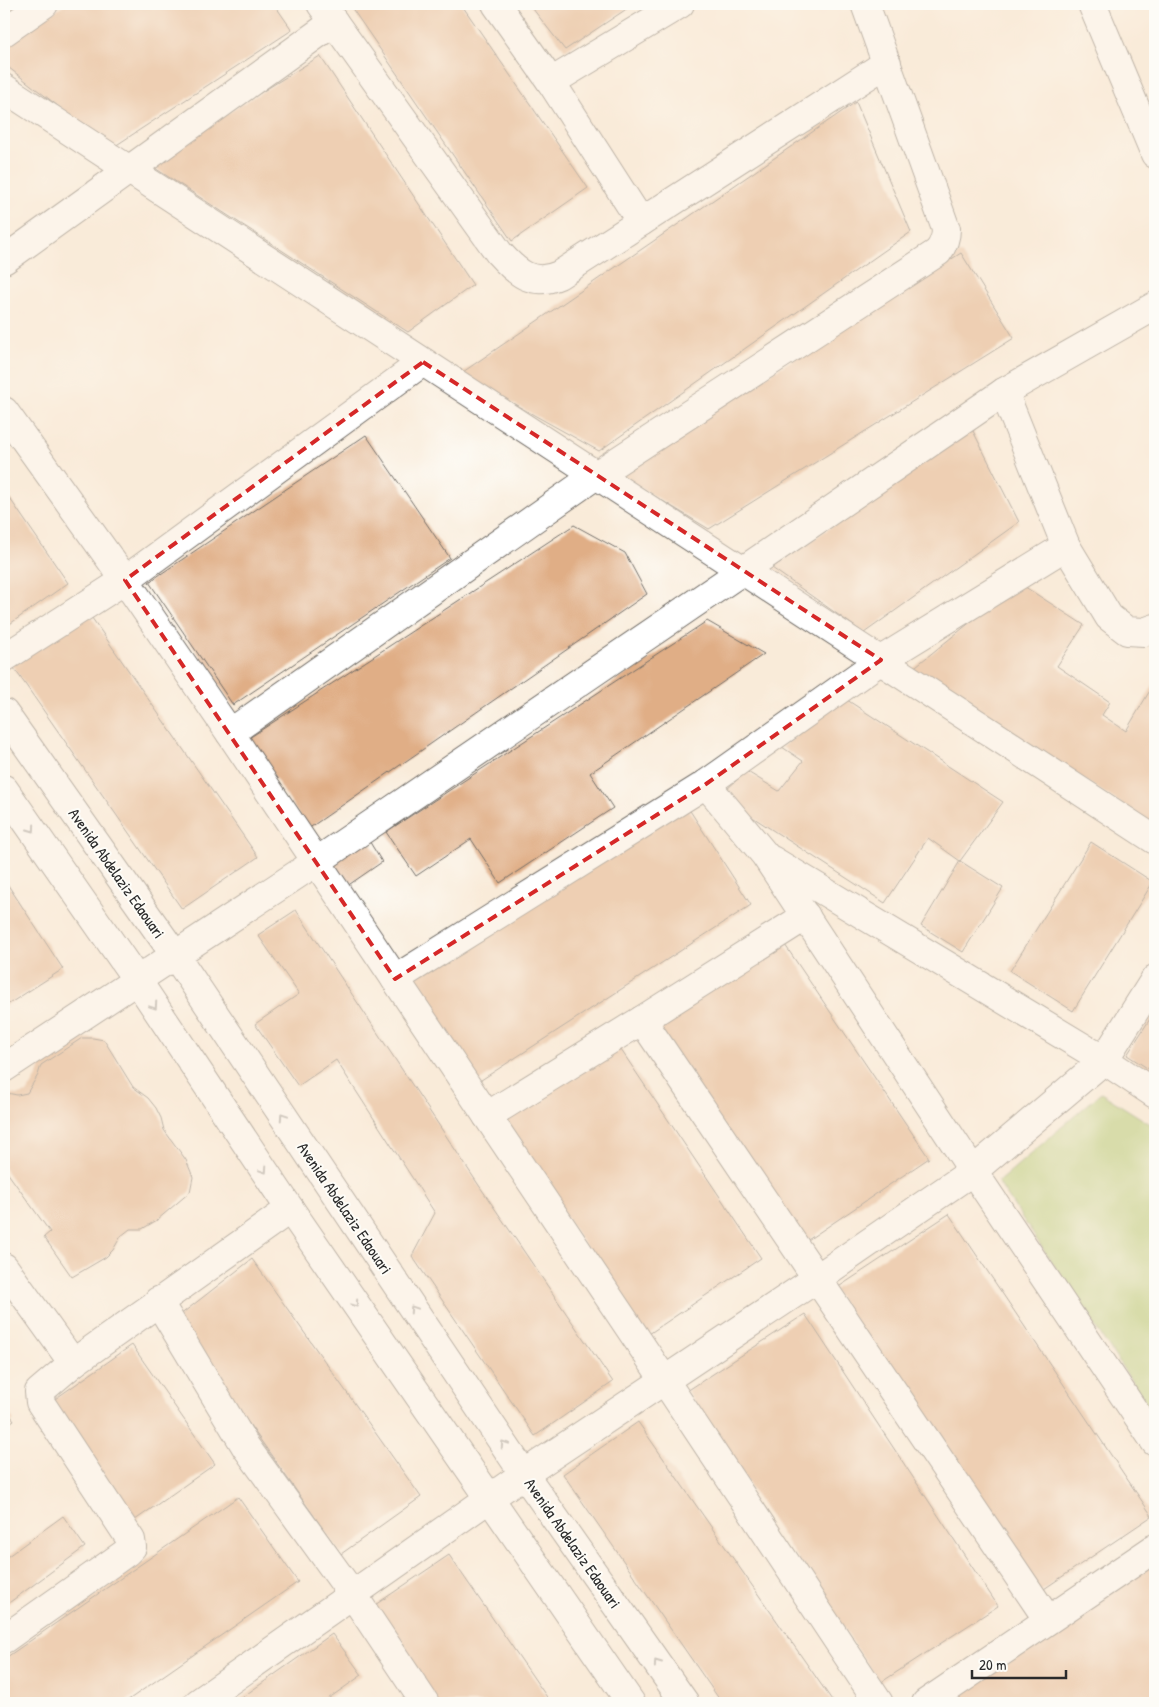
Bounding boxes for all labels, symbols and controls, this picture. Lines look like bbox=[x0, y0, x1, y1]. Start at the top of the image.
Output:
street label: Avenida Abdelaziz Edaouari bbox=[64, 803, 170, 943]
one-way arrow bbox=[26, 823, 35, 833]
one-way arrow bbox=[148, 1000, 157, 1009]
one-way arrow bbox=[280, 1113, 289, 1122]
street label: Avenida Abdelaziz Edaouari bbox=[293, 1138, 397, 1278]
one-way arrow bbox=[258, 1164, 267, 1174]
one-way arrow bbox=[349, 1298, 358, 1308]
one-way arrow bbox=[410, 1305, 419, 1315]
one-way arrow bbox=[501, 1440, 510, 1450]
street label: Avenida Abdelaziz Edaouari bbox=[520, 1473, 626, 1613]
scale bar bbox=[972, 1647, 1065, 1679]
text: 20 m bbox=[979, 1654, 1006, 1675]
one-way arrow bbox=[654, 1660, 663, 1669]

